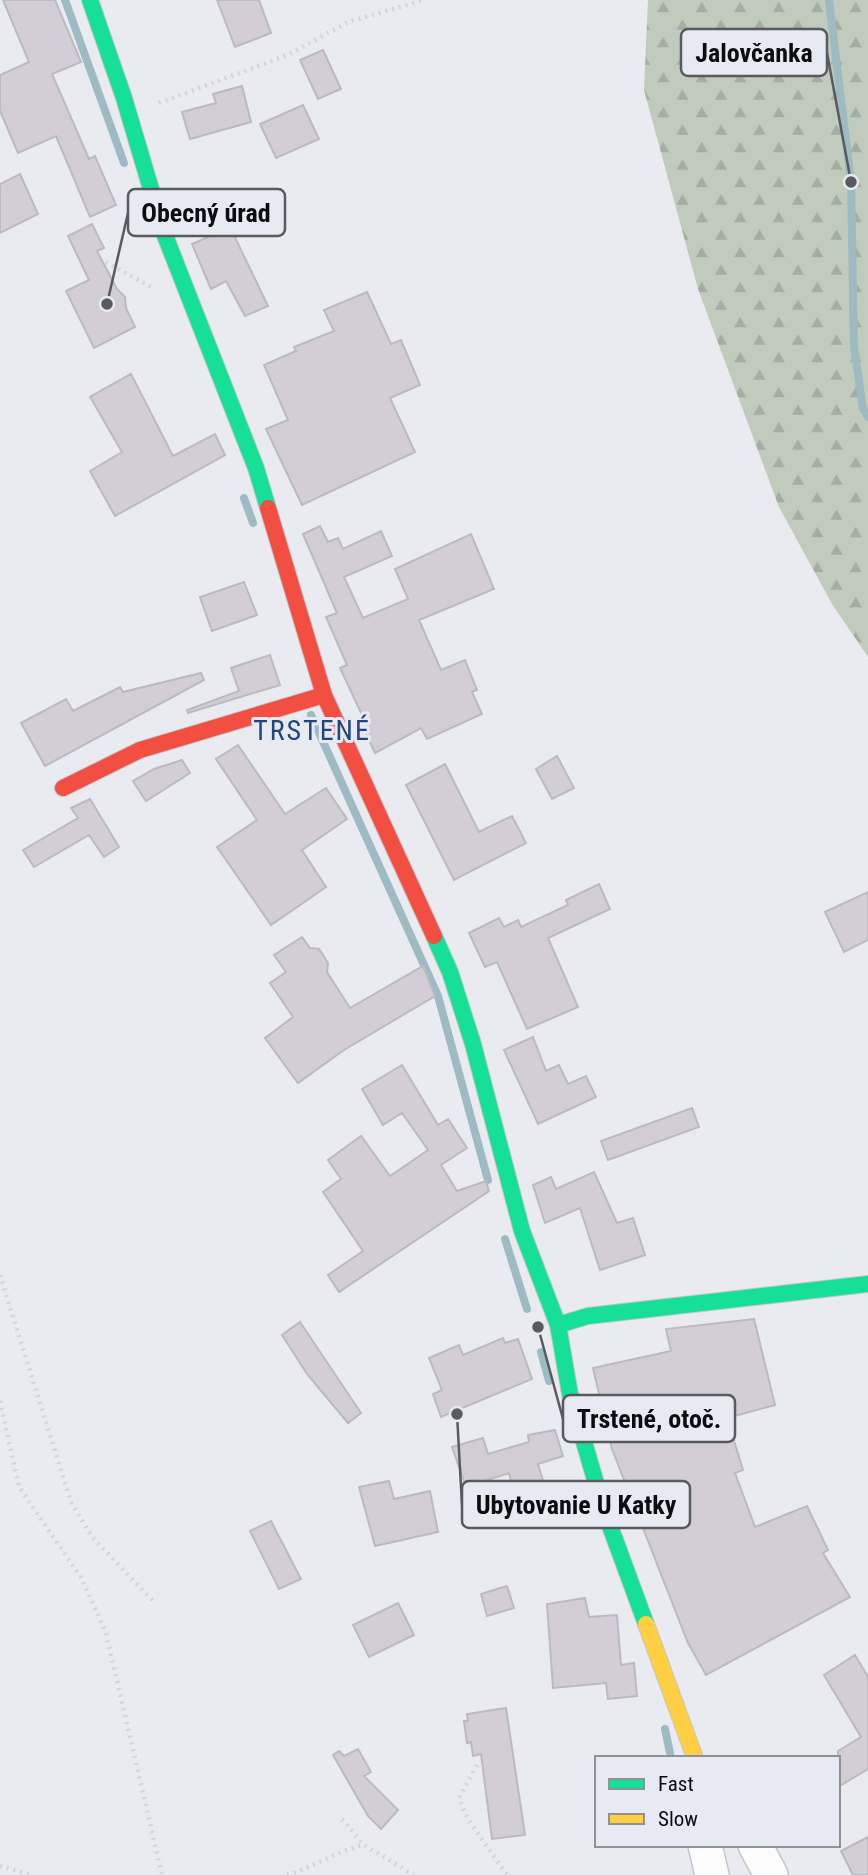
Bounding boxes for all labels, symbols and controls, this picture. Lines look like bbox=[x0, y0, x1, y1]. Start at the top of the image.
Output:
callout: Jalovčanka bbox=[681, 29, 827, 76]
text: Jalovčanka bbox=[695, 38, 813, 68]
callout: Obecný úrad bbox=[128, 189, 285, 236]
text: Obecný úrad bbox=[141, 198, 271, 228]
district label: TRSTENÉ bbox=[253, 714, 371, 747]
callout: Trstené, otoč. bbox=[563, 1395, 735, 1442]
text: Trstené, otoč. bbox=[577, 1404, 721, 1434]
callout: Ubytovanie U Katky bbox=[462, 1481, 690, 1528]
text: Ubytovanie U Katky bbox=[476, 1490, 677, 1520]
legend bbox=[595, 1756, 840, 1847]
text: Fast bbox=[658, 1772, 694, 1796]
text: Slow bbox=[658, 1807, 698, 1831]

